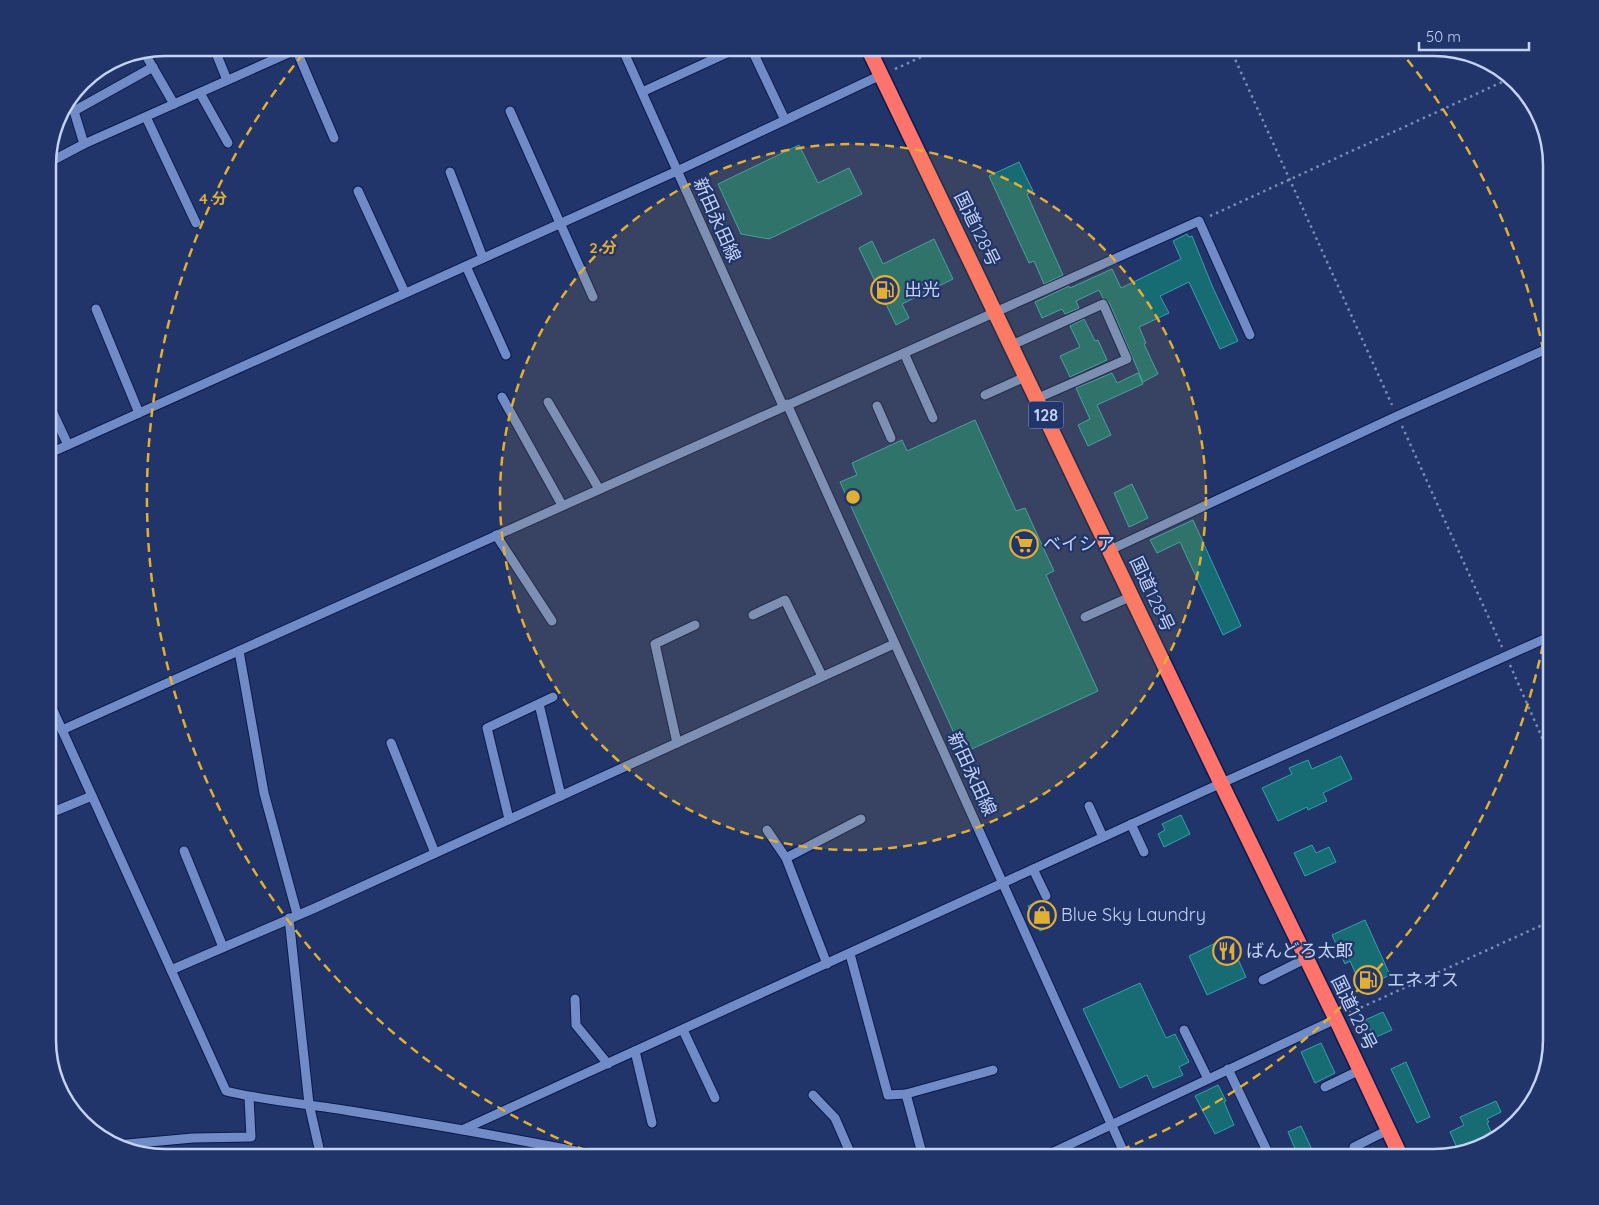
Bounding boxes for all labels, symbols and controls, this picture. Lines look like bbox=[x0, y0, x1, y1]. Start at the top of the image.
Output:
scale bar bbox=[1419, 20, 1529, 52]
text: 50 m bbox=[1426, 27, 1461, 46]
street label: 新田永田線 bbox=[689, 174, 746, 266]
street label: 国道128号 bbox=[949, 188, 1005, 270]
text: 4 分 bbox=[199, 189, 227, 208]
text: 2 分 bbox=[589, 238, 617, 257]
fuel station icon: 出光 bbox=[870, 275, 900, 305]
place label: 出光 bbox=[904, 278, 940, 301]
road number: 128 bbox=[1028, 402, 1064, 428]
centre of rings bbox=[844, 488, 862, 506]
supermarket icon: ベイシア bbox=[1009, 529, 1039, 559]
place label: ベイシア bbox=[1043, 532, 1115, 555]
street label: 国道128号 bbox=[1125, 553, 1180, 635]
street label: 新田永田線 bbox=[943, 728, 1002, 819]
shop icon: Blue Sky Laundry bbox=[1027, 900, 1057, 930]
place label: Blue Sky Laundry bbox=[1061, 903, 1206, 926]
restaurant icon: ばんどろ太郎 bbox=[1212, 936, 1242, 966]
place label: ばんどろ太郎 bbox=[1246, 939, 1353, 962]
fuel station icon: エネオス bbox=[1353, 965, 1383, 995]
place label: エネオス bbox=[1387, 968, 1459, 991]
street label: 国道128号 bbox=[1326, 972, 1382, 1054]

